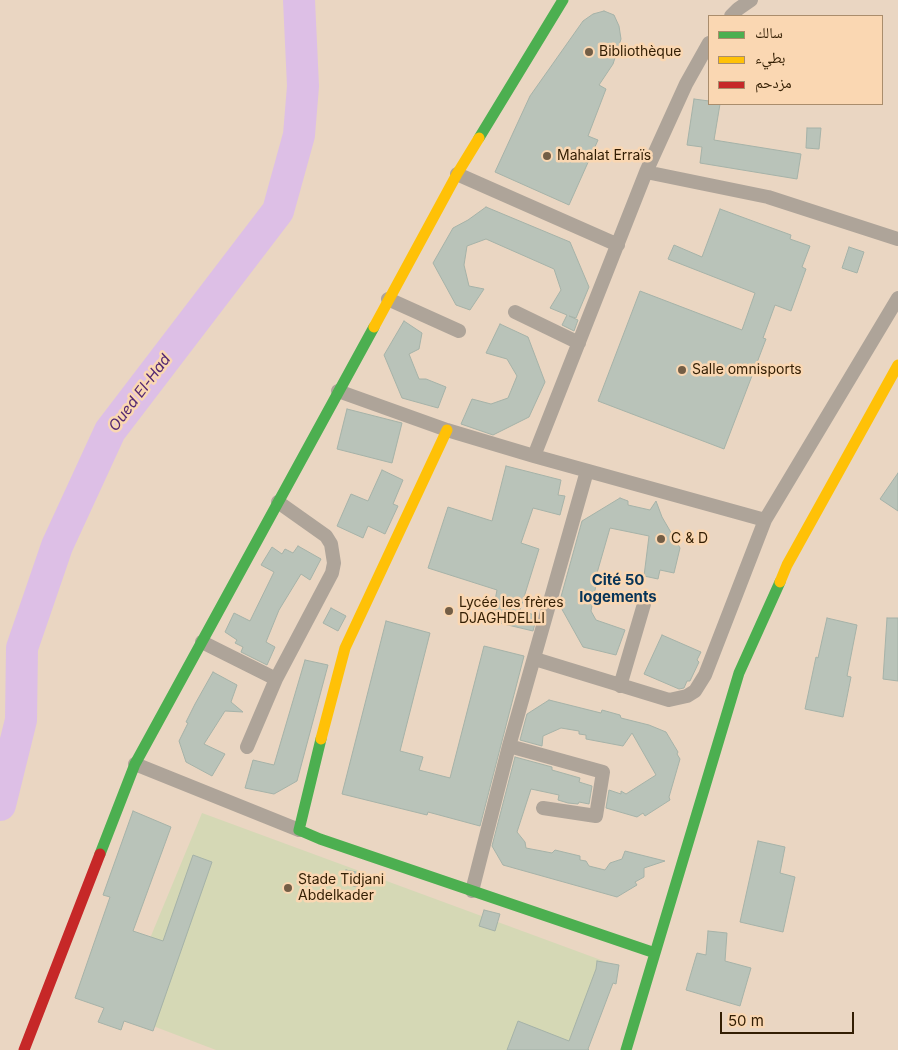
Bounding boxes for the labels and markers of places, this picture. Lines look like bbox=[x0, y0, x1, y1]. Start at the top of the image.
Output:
place label: Bibliothèque bbox=[599, 44, 681, 60]
marker: Bibliothèque bbox=[583, 46, 595, 58]
place label: Mahalat Erraïs bbox=[557, 148, 651, 164]
marker: Mahalat Erraïs bbox=[541, 150, 553, 162]
place label: Salle omnisports bbox=[692, 362, 802, 378]
marker: Salle omnisports bbox=[676, 364, 688, 376]
place label: C & D bbox=[671, 531, 708, 547]
marker: C & D bbox=[655, 533, 667, 545]
place label: Lycée les frères DJAGHDELLI bbox=[459, 595, 564, 628]
marker: Lycée les frères DJAGHDELLI bbox=[443, 605, 455, 617]
place label: Stade Tidjani Abdelkader bbox=[298, 872, 384, 904]
marker: Stade Tidjani Abdelkader bbox=[282, 882, 294, 894]

